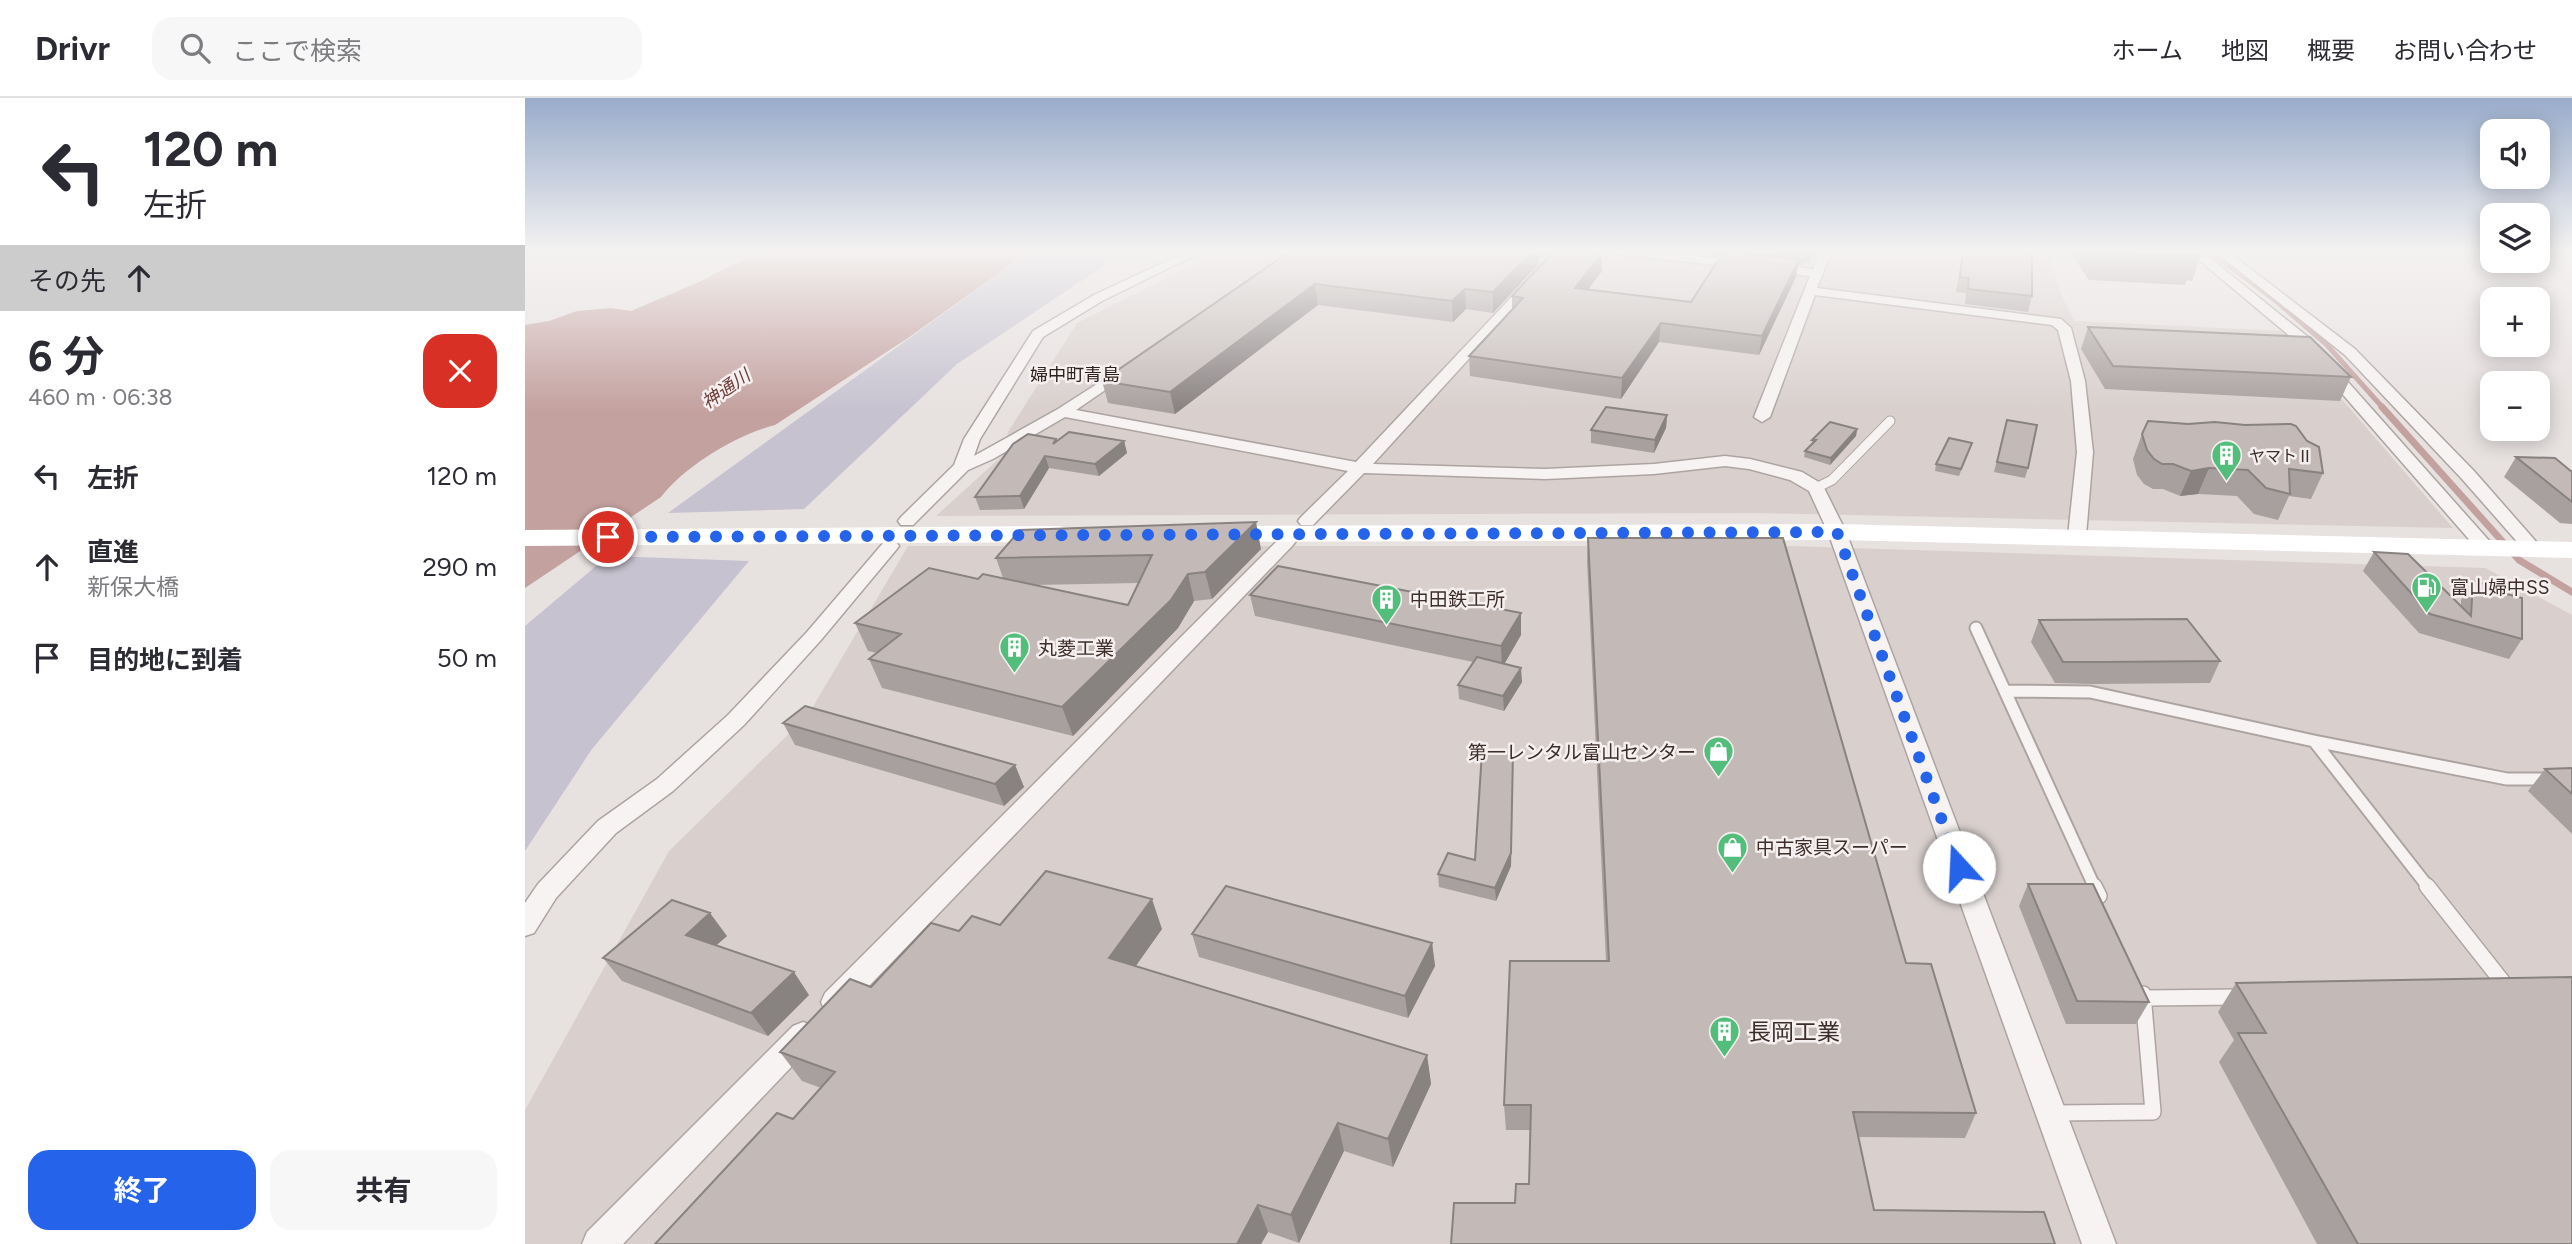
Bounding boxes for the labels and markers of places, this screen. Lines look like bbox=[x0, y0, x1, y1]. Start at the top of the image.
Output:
building icon: ヤマトⅡ bbox=[2209, 439, 2243, 483]
place label: ヤマトⅡ bbox=[2249, 447, 2313, 466]
pin bbox=[578, 507, 638, 567]
fuel station icon: 富山婦中SS bbox=[2410, 570, 2444, 614]
place label: 富山婦中SS bbox=[2450, 576, 2549, 599]
building icon: 中田鉄工所 bbox=[1370, 582, 1404, 626]
place label: 中田鉄工所 bbox=[1410, 588, 1505, 611]
building icon: 丸菱工業 bbox=[998, 631, 1032, 675]
place label: 丸菱工業 bbox=[1038, 637, 1114, 660]
shop icon: 第一レンタル富山センター bbox=[1702, 735, 1736, 779]
place label: 第一レンタル富山センター bbox=[1468, 741, 1696, 764]
shop icon: 中古家具スーパー bbox=[1716, 830, 1750, 874]
place label: 中古家具スーパー bbox=[1756, 836, 1908, 859]
building icon: 長岡工業 bbox=[1708, 1015, 1742, 1059]
place label: 長岡工業 bbox=[1748, 1018, 1840, 1046]

